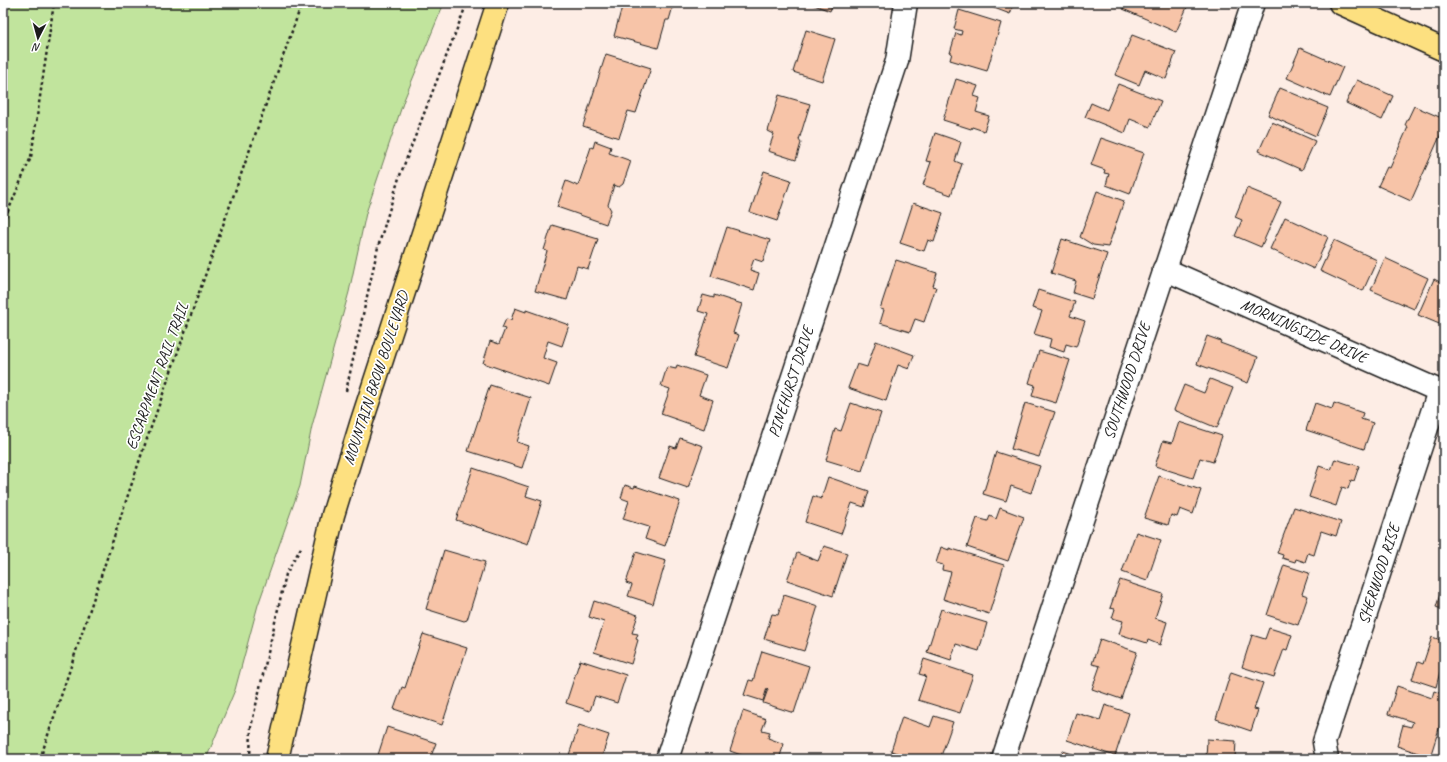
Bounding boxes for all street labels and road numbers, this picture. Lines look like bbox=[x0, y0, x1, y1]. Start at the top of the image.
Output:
street label: MOUNTAIN BROW BOULEVARD bbox=[339, 287, 414, 467]
street label: MORNINGSIDE DRIVE bbox=[1238, 294, 1372, 369]
street label: ESCARPMENT RAIL TRAIL bbox=[121, 300, 193, 452]
street label: SOUTHWOOD DRIVE bbox=[1099, 318, 1156, 442]
street label: PINEHURST DRIVE bbox=[764, 322, 819, 440]
street label: SHERWOOD RISE bbox=[1353, 519, 1405, 627]

